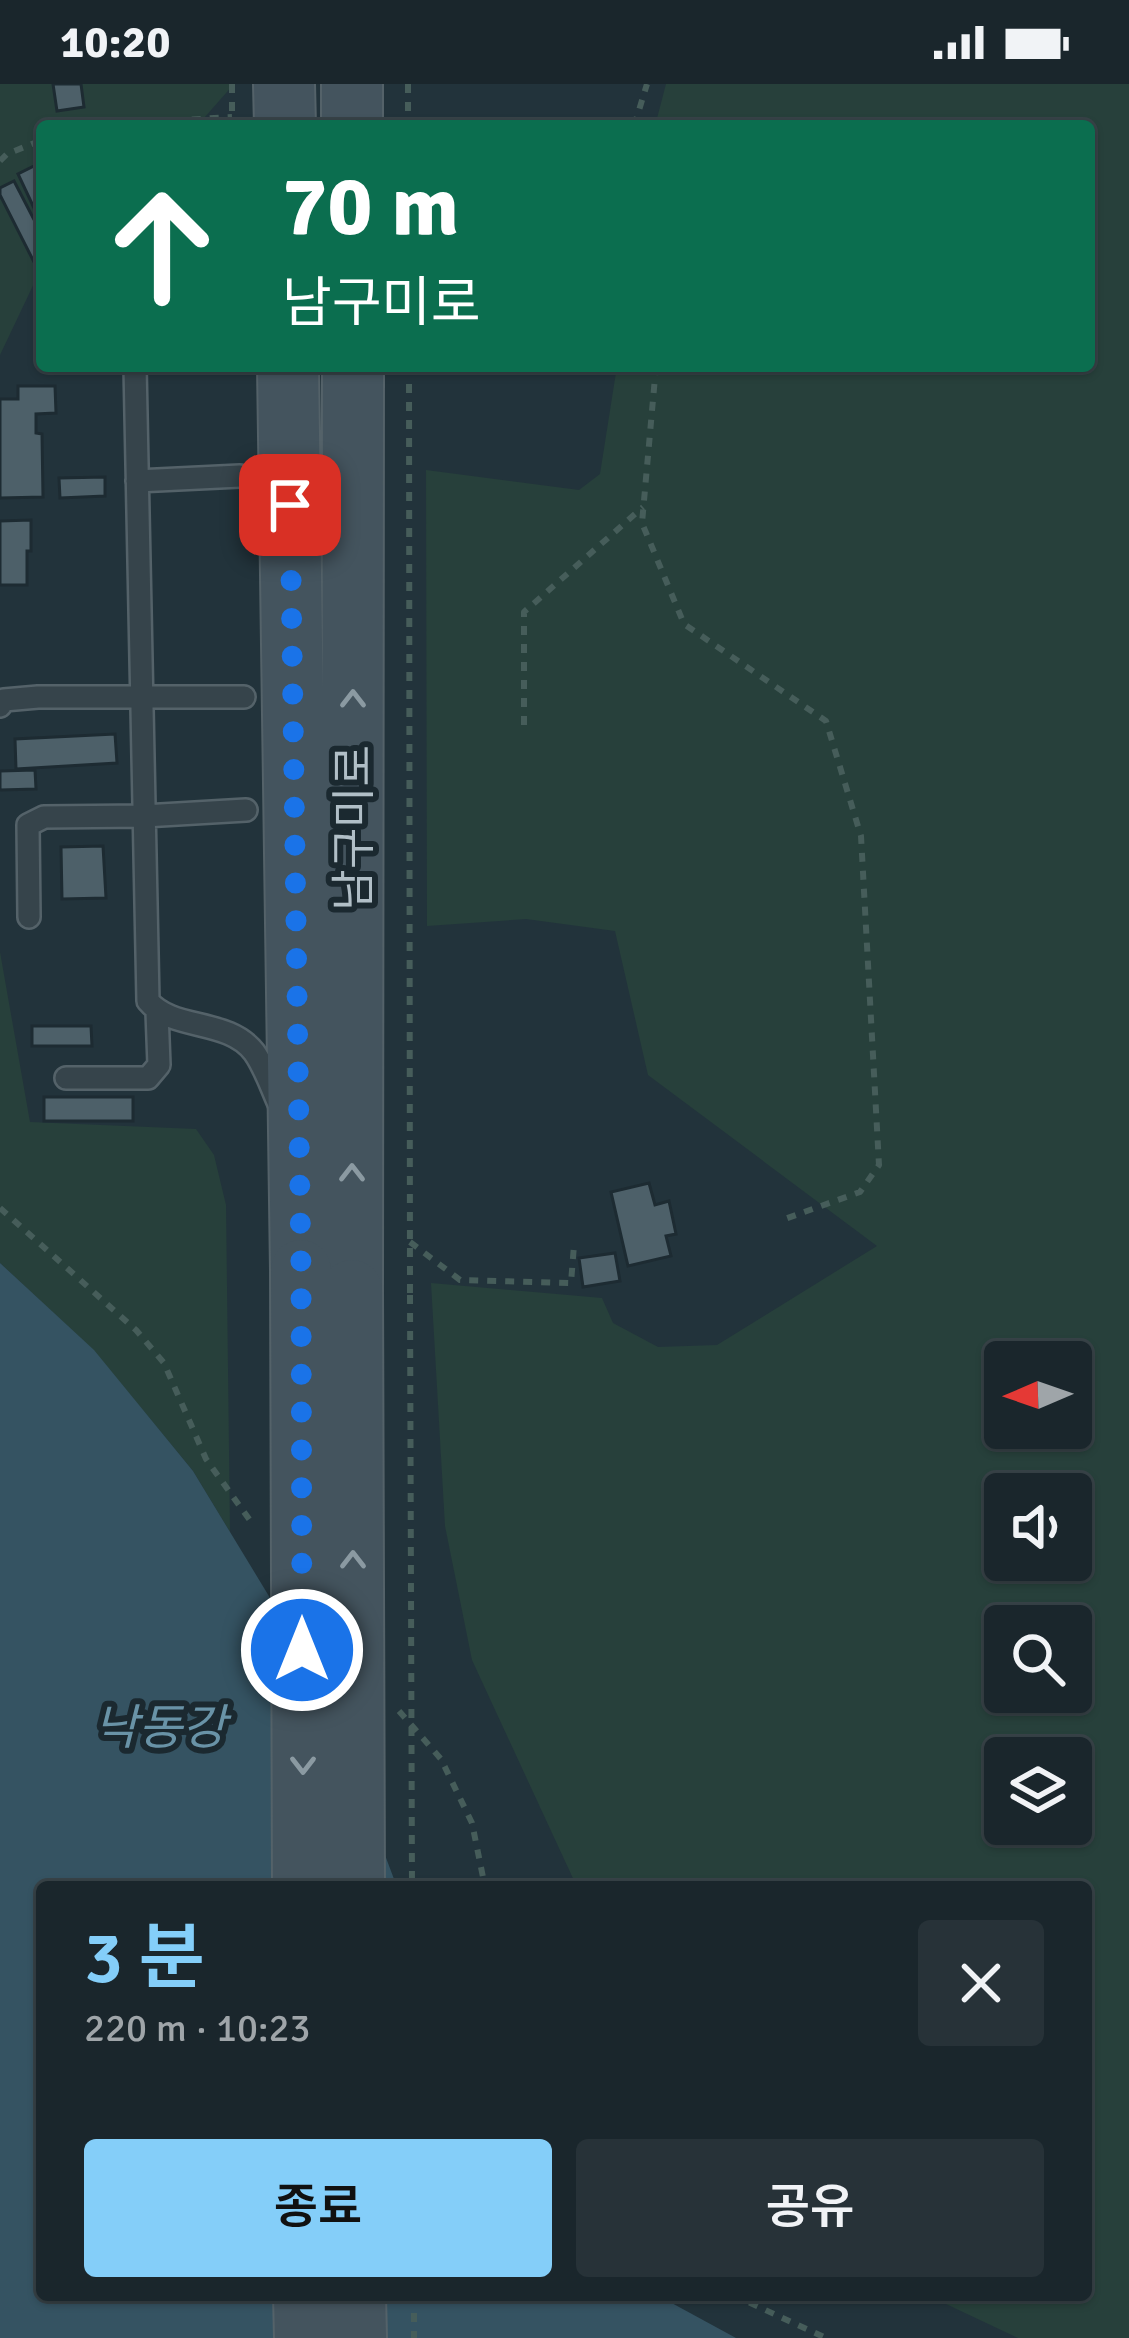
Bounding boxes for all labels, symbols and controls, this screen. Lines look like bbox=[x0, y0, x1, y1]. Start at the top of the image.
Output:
text: 10:20 bbox=[60, 15, 170, 70]
text: 70 m bbox=[282, 155, 459, 259]
icon: ahead bbox=[84, 168, 240, 324]
text: 남구미로 bbox=[282, 270, 481, 337]
pin bbox=[239, 454, 341, 556]
icon: arrive bbox=[257, 472, 323, 538]
one-way arrow bbox=[340, 689, 366, 707]
street label: 남구미로 bbox=[327, 745, 382, 911]
one-way arrow bbox=[339, 1163, 365, 1181]
north arrow bbox=[984, 1341, 1092, 1449]
map controls bbox=[984, 1341, 1092, 1845]
button: sound bbox=[984, 1473, 1092, 1581]
one-way arrow bbox=[340, 1550, 366, 1568]
position arrow bbox=[239, 1587, 365, 1713]
button: search bbox=[984, 1605, 1092, 1713]
water label: 낙동강 bbox=[94, 1699, 232, 1758]
button: layers bbox=[984, 1737, 1092, 1845]
one-way arrow bbox=[290, 1757, 316, 1775]
text: 3 분 bbox=[84, 1914, 205, 2003]
button: close bbox=[918, 1920, 1044, 2046]
text: 220 m · 10:23 bbox=[84, 2004, 311, 2052]
button: 종료 bbox=[84, 2139, 552, 2277]
button: 공유 bbox=[576, 2139, 1044, 2277]

